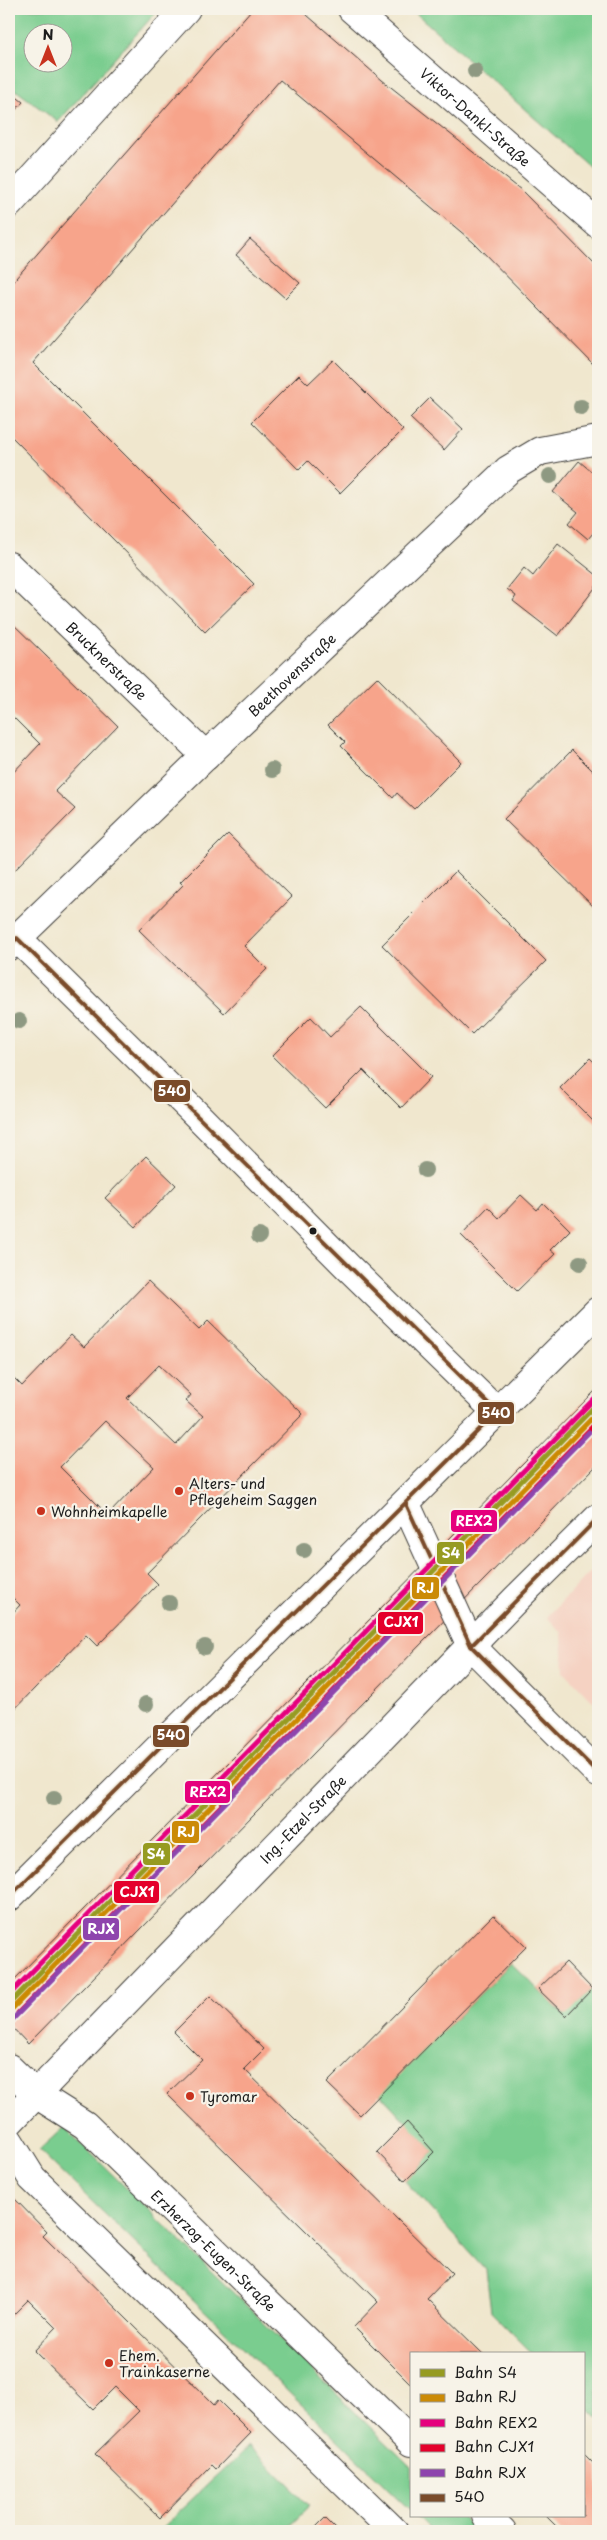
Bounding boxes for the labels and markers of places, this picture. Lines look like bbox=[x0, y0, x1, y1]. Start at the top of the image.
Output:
unlabelled marker bbox=[308, 1226, 318, 1236]
place label: Alters- und Pflegeheim Saggen bbox=[189, 1473, 317, 1510]
marker: Alters- und Pflegeheim Saggen bbox=[173, 1485, 185, 1497]
place label: Wohnheimkapelle bbox=[51, 1501, 168, 1522]
marker: Wohnheimkapelle bbox=[35, 1505, 47, 1517]
place label: Tyromar bbox=[200, 2086, 258, 2107]
marker: Tyromar bbox=[184, 2090, 196, 2102]
place label: Ehem. Trainkaserne bbox=[119, 2345, 210, 2382]
marker: Ehem. Trainkaserne bbox=[103, 2357, 115, 2369]

